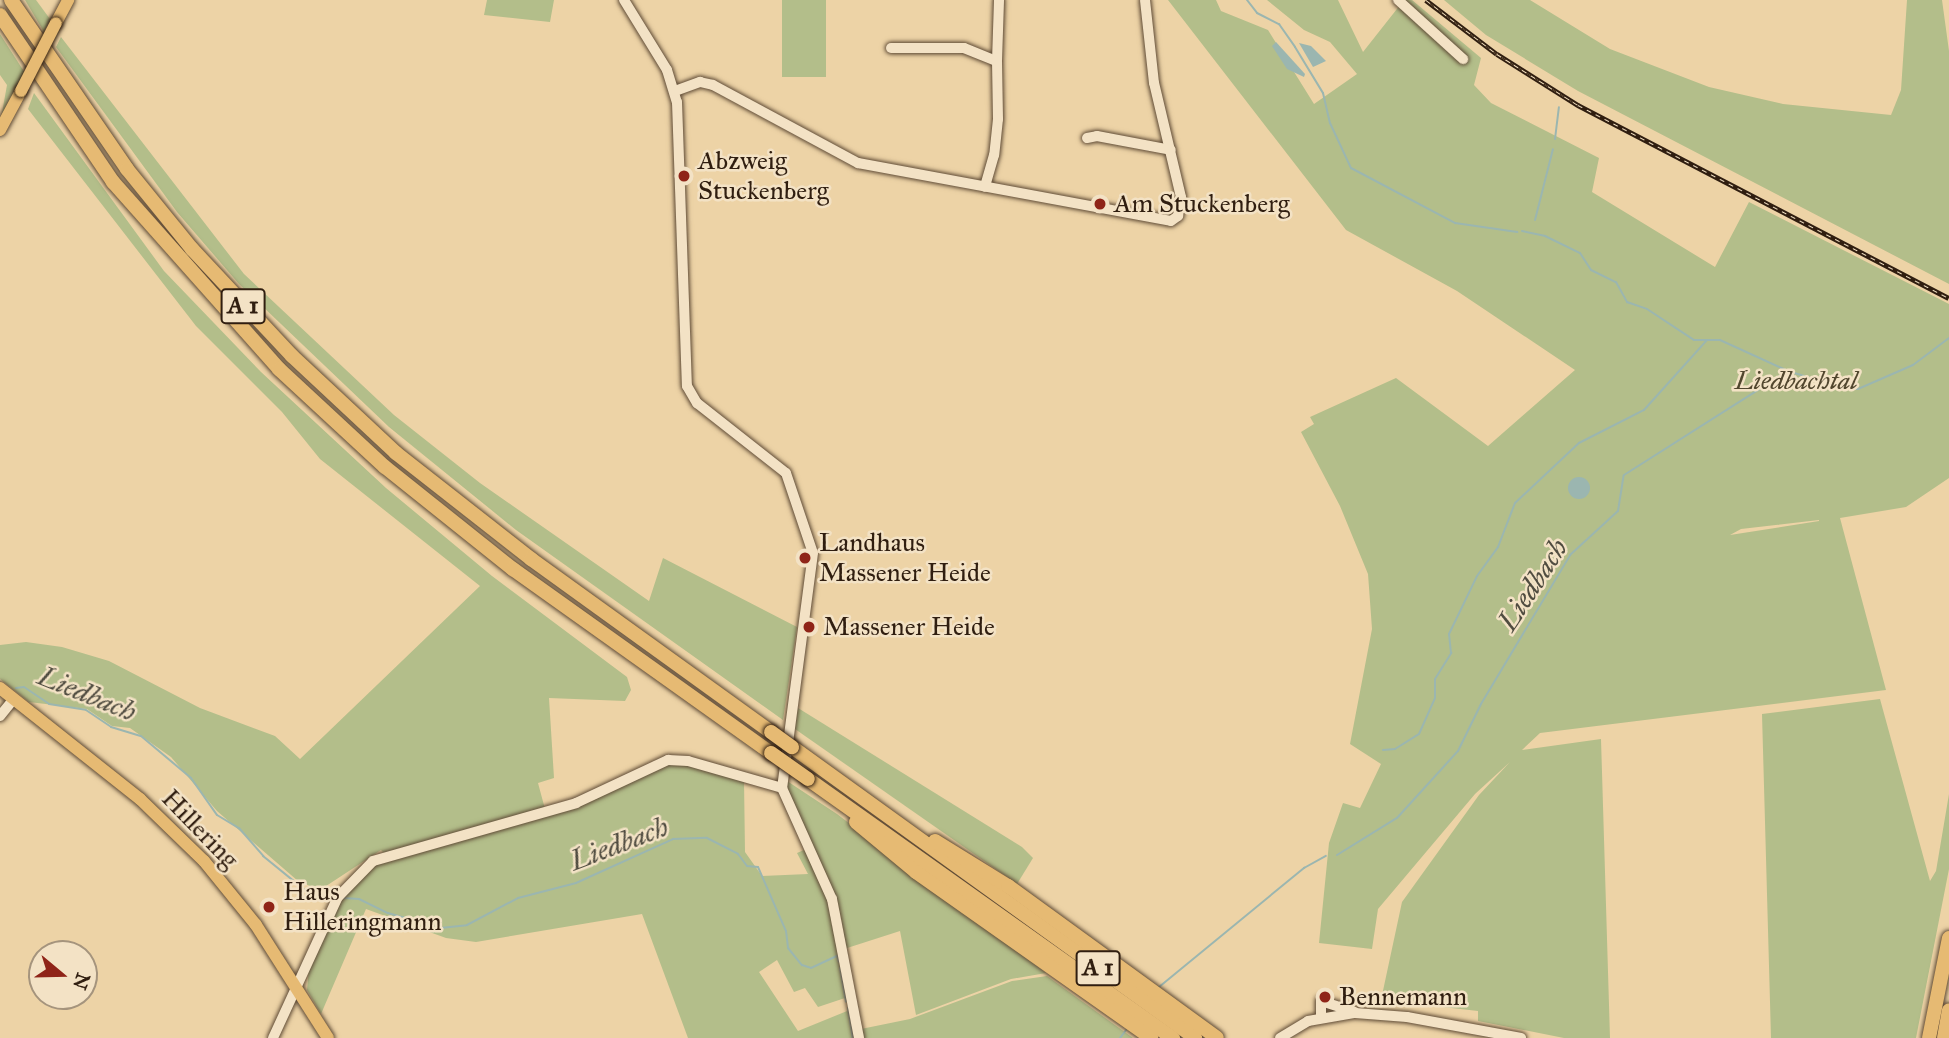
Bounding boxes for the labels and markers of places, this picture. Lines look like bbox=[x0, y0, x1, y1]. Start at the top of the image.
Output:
place label: Abzweig Stuckenberg bbox=[698, 145, 829, 206]
marker: Abzweig Stuckenberg bbox=[676, 168, 692, 184]
place label: Am Stuckenberg bbox=[1114, 188, 1290, 220]
marker: Am Stuckenberg bbox=[1092, 196, 1108, 212]
place label: Landhaus Massener Heide bbox=[819, 527, 991, 588]
marker: Landhaus Massener Heide bbox=[797, 550, 813, 566]
place label: Massener Heide bbox=[823, 611, 995, 643]
marker: Massener Heide bbox=[801, 619, 817, 635]
place label: Haus Hilleringmann bbox=[283, 876, 442, 938]
marker: Haus Hilleringmann bbox=[261, 899, 277, 915]
place label: Bennemann bbox=[1339, 981, 1467, 1013]
marker: Bennemann bbox=[1317, 989, 1333, 1005]

